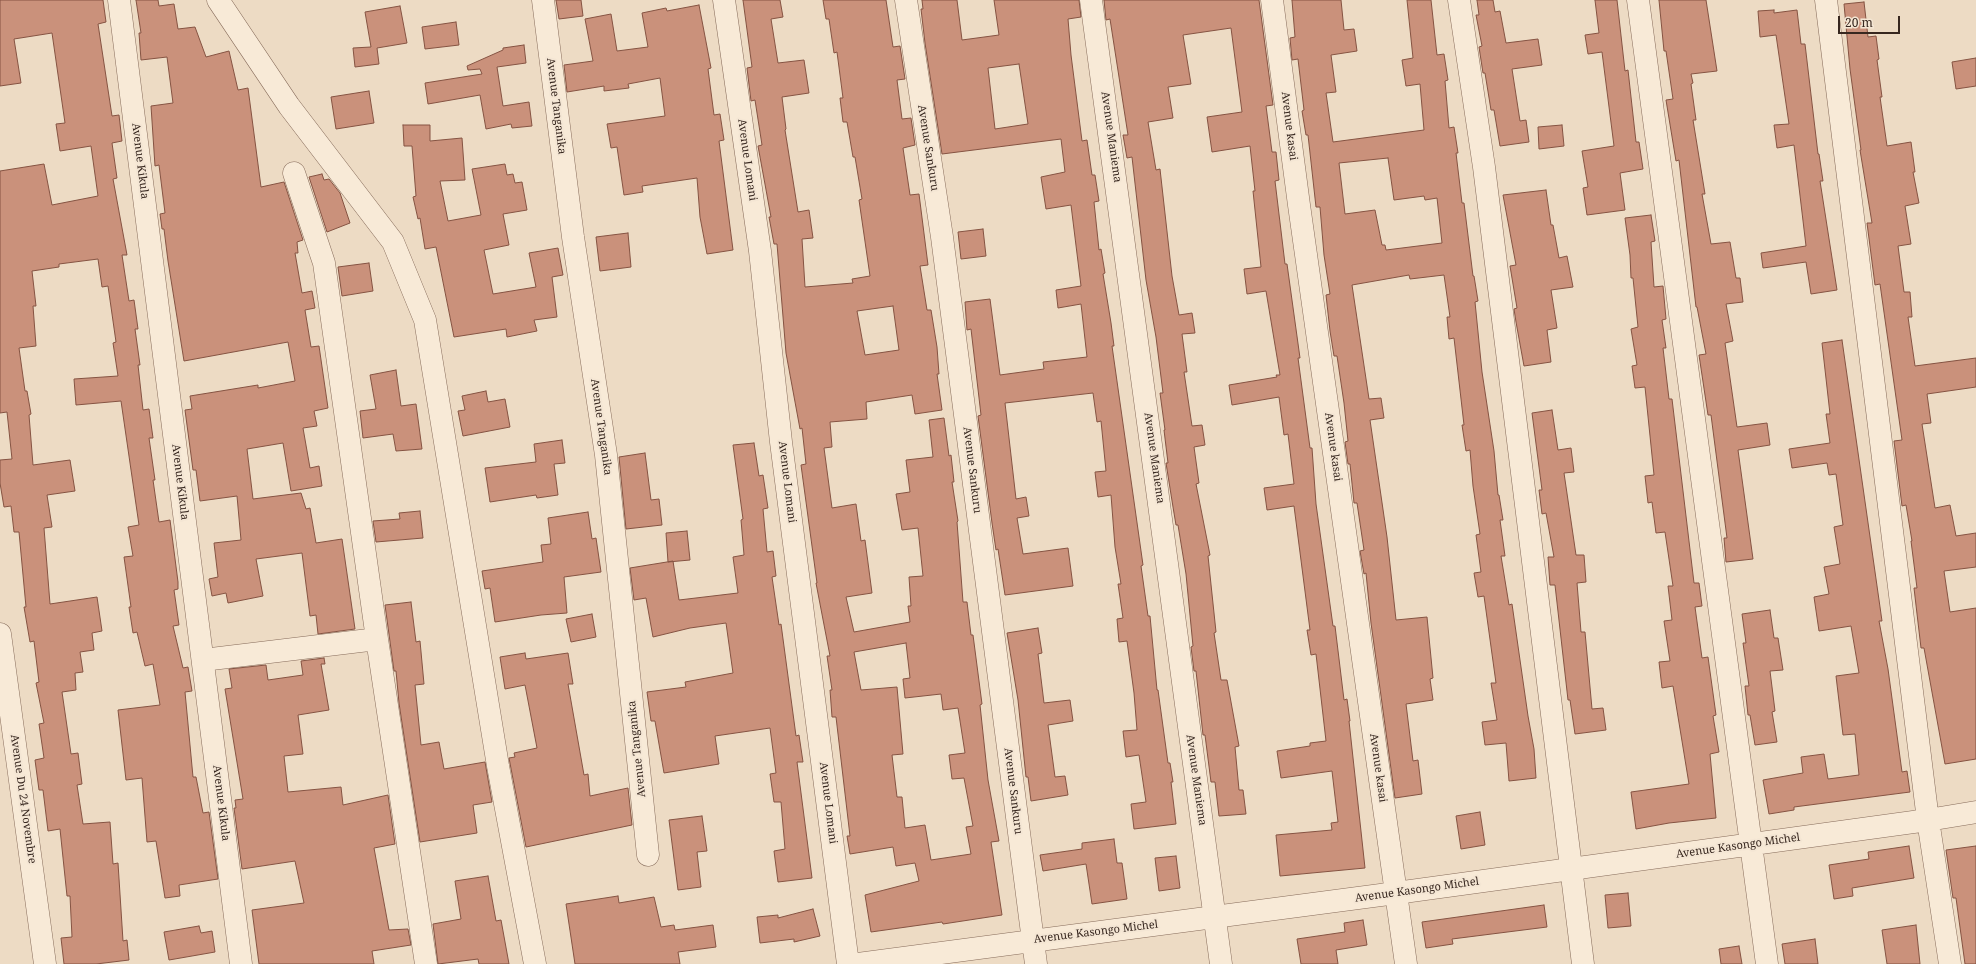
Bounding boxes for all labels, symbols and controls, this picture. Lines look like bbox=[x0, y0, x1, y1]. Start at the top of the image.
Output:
scale bar bbox=[1840, 8, 1902, 34]
text: 20 m bbox=[1845, 14, 1873, 31]
street label: Avenue Tanganika bbox=[544, 57, 568, 155]
street label: Avenue Maniema bbox=[1098, 91, 1124, 183]
street label: Avenue kasai bbox=[1278, 91, 1300, 161]
street label: Avenue Sankuru bbox=[915, 104, 941, 192]
street label: Avenue Lomani bbox=[735, 118, 759, 202]
street label: Avenue Kikula bbox=[129, 122, 151, 200]
street label: Avenue Tanganika bbox=[588, 378, 614, 476]
street label: Avenue Maniema bbox=[1141, 412, 1167, 504]
street label: Avenue kasai bbox=[1322, 412, 1344, 482]
street label: Avenue Sankuru bbox=[960, 426, 984, 514]
street label: Avenue Lomani bbox=[775, 440, 799, 524]
street label: Avenue Kikula bbox=[169, 443, 191, 521]
street label: Avenue Tanganika bbox=[625, 700, 649, 798]
street label: Avenue kasai bbox=[1367, 733, 1389, 803]
street label: Avenue Du 24 Novembre bbox=[7, 734, 39, 864]
street label: Avenue Maniema bbox=[1183, 734, 1209, 826]
street label: Avenue Sankuru bbox=[1001, 747, 1025, 835]
street label: Avenue Lomani bbox=[816, 761, 840, 845]
street label: Avenue Kikula bbox=[210, 764, 232, 842]
street label: Avenue Kasongo Michel bbox=[1675, 831, 1801, 861]
street label: Avenue Kasongo Michel bbox=[1354, 875, 1480, 905]
street label: Avenue Kasongo Michel bbox=[1033, 918, 1159, 946]

